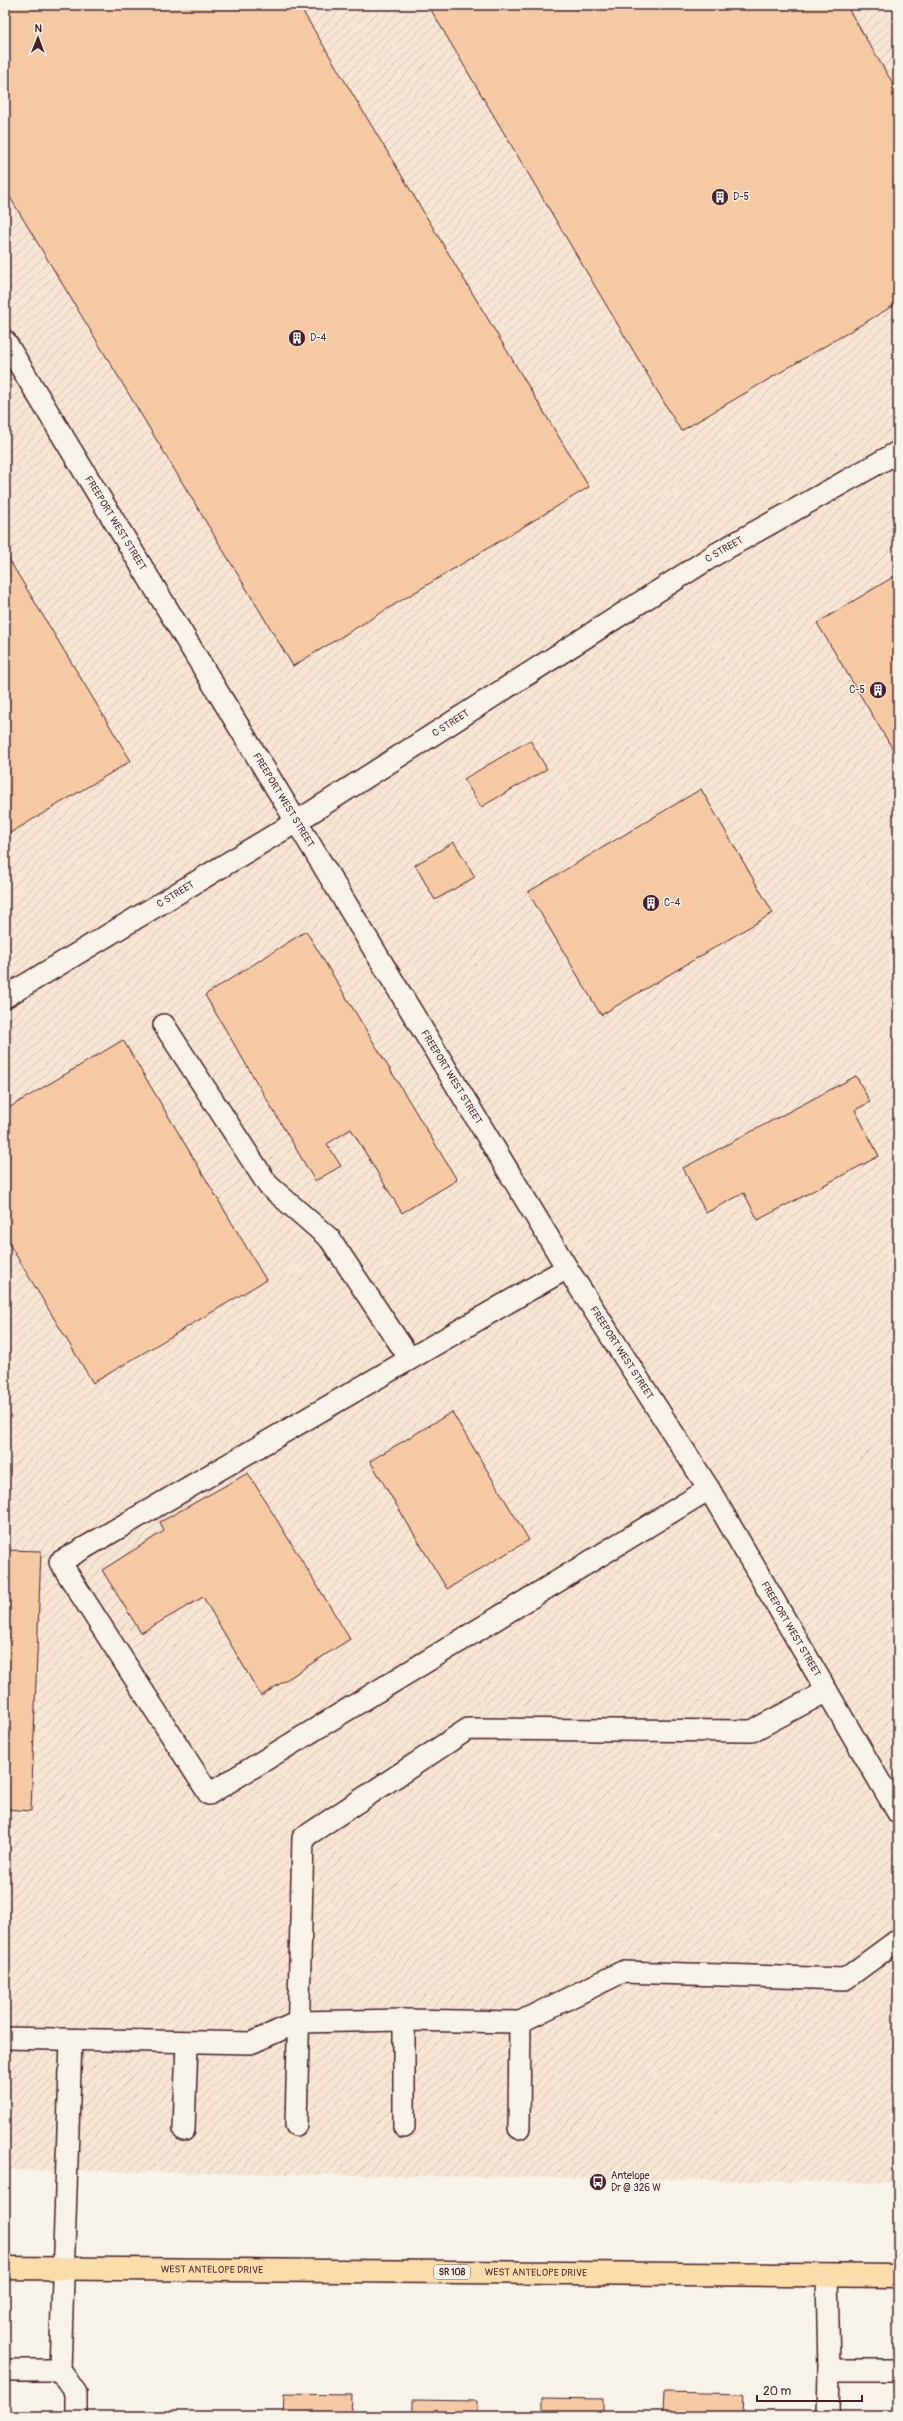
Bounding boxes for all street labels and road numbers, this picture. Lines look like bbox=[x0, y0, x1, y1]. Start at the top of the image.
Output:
street label: FREEPORT WEST STREET bbox=[82, 474, 149, 573]
street label: C STREET bbox=[703, 534, 745, 565]
street label: C STREET bbox=[430, 707, 472, 740]
street label: FREEPORT WEST STREET bbox=[250, 751, 317, 850]
street label: C STREET bbox=[155, 878, 197, 910]
street label: FREEPORT WEST STREET bbox=[418, 1028, 485, 1127]
street label: FREEPORT WEST STREET bbox=[587, 1304, 656, 1402]
street label: FREEPORT WEST STREET bbox=[758, 1579, 823, 1679]
street label: WEST ANTELOPE DRIVE bbox=[161, 2263, 263, 2276]
road number: SR 108 bbox=[434, 2265, 470, 2279]
street label: WEST ANTELOPE DRIVE bbox=[485, 2266, 587, 2279]

